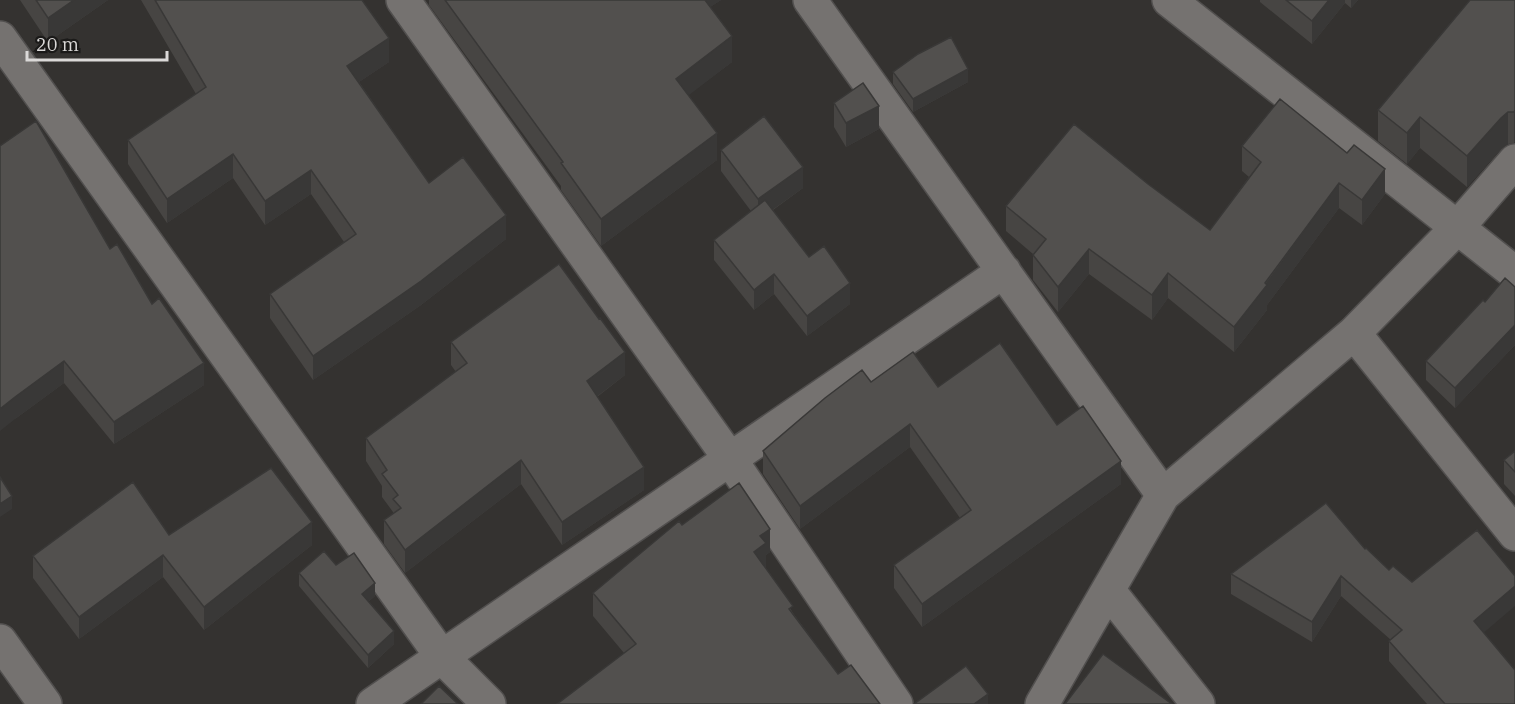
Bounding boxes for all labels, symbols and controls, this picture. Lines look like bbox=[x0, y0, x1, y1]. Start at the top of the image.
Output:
scale bar bbox=[27, 24, 166, 62]
text: 20 m bbox=[36, 33, 79, 56]

